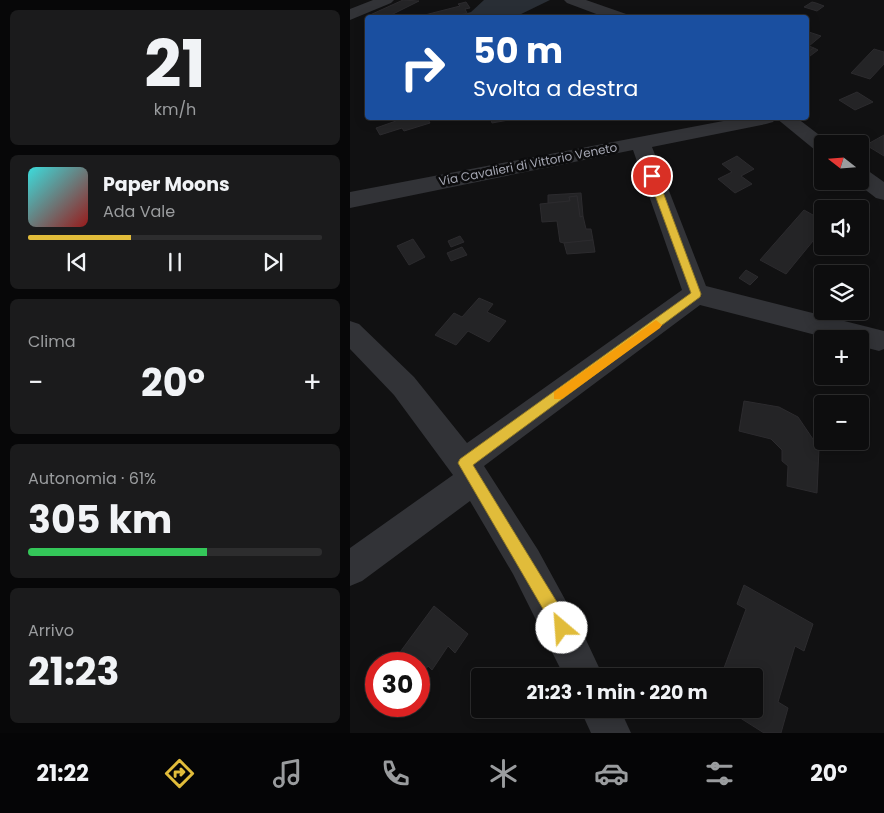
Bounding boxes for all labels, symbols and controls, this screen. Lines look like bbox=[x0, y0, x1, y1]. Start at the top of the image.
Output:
text: 21 bbox=[144, 19, 206, 110]
text: 50 m bbox=[473, 26, 563, 75]
icon: right bbox=[390, 35, 455, 100]
text: Svolta a destra bbox=[473, 73, 638, 104]
text: km/h bbox=[154, 98, 196, 121]
north arrow bbox=[814, 135, 869, 190]
map controls bbox=[814, 135, 869, 450]
street label: Via Cavalieri di Vittorio Veneto bbox=[437, 138, 619, 190]
pin bbox=[631, 155, 673, 197]
icon: arrive bbox=[638, 162, 666, 190]
text: Paper Moons bbox=[103, 171, 230, 198]
text: Ada Vale bbox=[103, 200, 175, 223]
button: sound bbox=[814, 200, 869, 255]
icon: previous bbox=[63, 248, 91, 276]
icon: pause bbox=[161, 248, 189, 276]
icon: next bbox=[259, 248, 287, 276]
button: layers bbox=[814, 265, 869, 320]
text: Clima bbox=[28, 330, 76, 353]
button: + bbox=[814, 330, 869, 385]
text: 20° bbox=[141, 356, 205, 409]
text: − bbox=[28, 363, 43, 402]
text: + bbox=[303, 363, 322, 402]
button: − bbox=[814, 395, 869, 450]
text: Autonomia · 61% bbox=[28, 467, 156, 490]
text: 305 km bbox=[28, 493, 172, 546]
position arrow bbox=[535, 601, 587, 653]
text: Arrivo bbox=[28, 619, 74, 642]
text: 21:23 bbox=[28, 645, 119, 698]
speed limit sign: 30 bbox=[365, 652, 430, 717]
text: 21:23 · 1 min · 220 m bbox=[526, 679, 708, 706]
icon: directions bbox=[162, 756, 197, 791]
icon: music bbox=[270, 756, 305, 791]
icon: phone bbox=[378, 756, 413, 791]
icon: climate bbox=[486, 756, 521, 791]
icon: car bbox=[594, 756, 629, 791]
icon: filters bbox=[702, 756, 737, 791]
text: 21:22 bbox=[37, 758, 89, 789]
text: 20° bbox=[810, 758, 847, 789]

